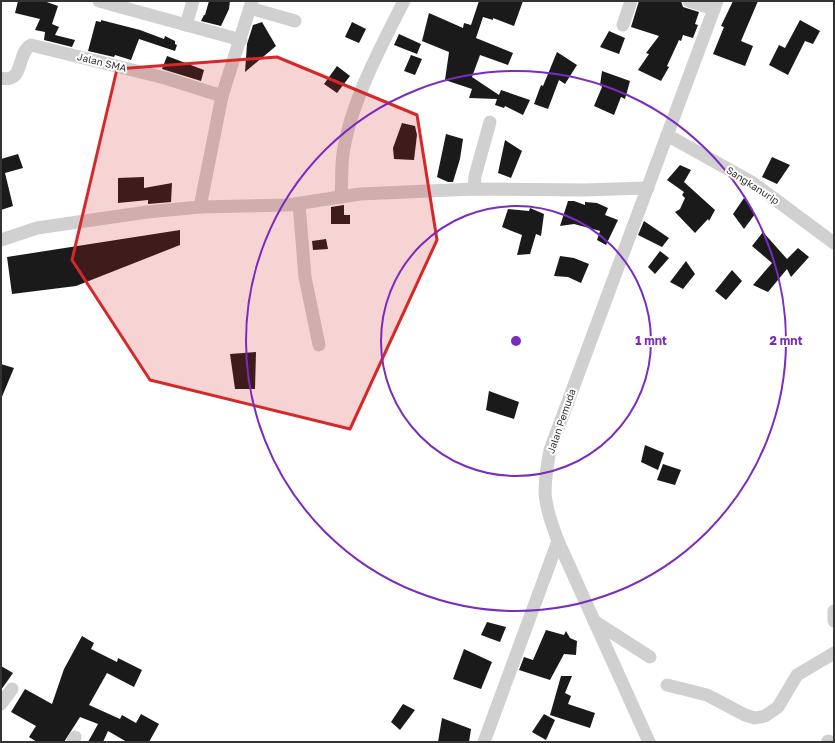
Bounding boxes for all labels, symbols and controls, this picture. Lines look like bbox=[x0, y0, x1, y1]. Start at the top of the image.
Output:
street label: Jalan SMA bbox=[76, 50, 128, 74]
street label: Sangkanurip bbox=[724, 163, 782, 207]
text: 1 mnt bbox=[635, 333, 667, 348]
text: 2 mnt bbox=[770, 333, 803, 348]
centre of rings bbox=[509, 334, 523, 348]
street label: Jalan Pemuda bbox=[544, 387, 578, 455]

